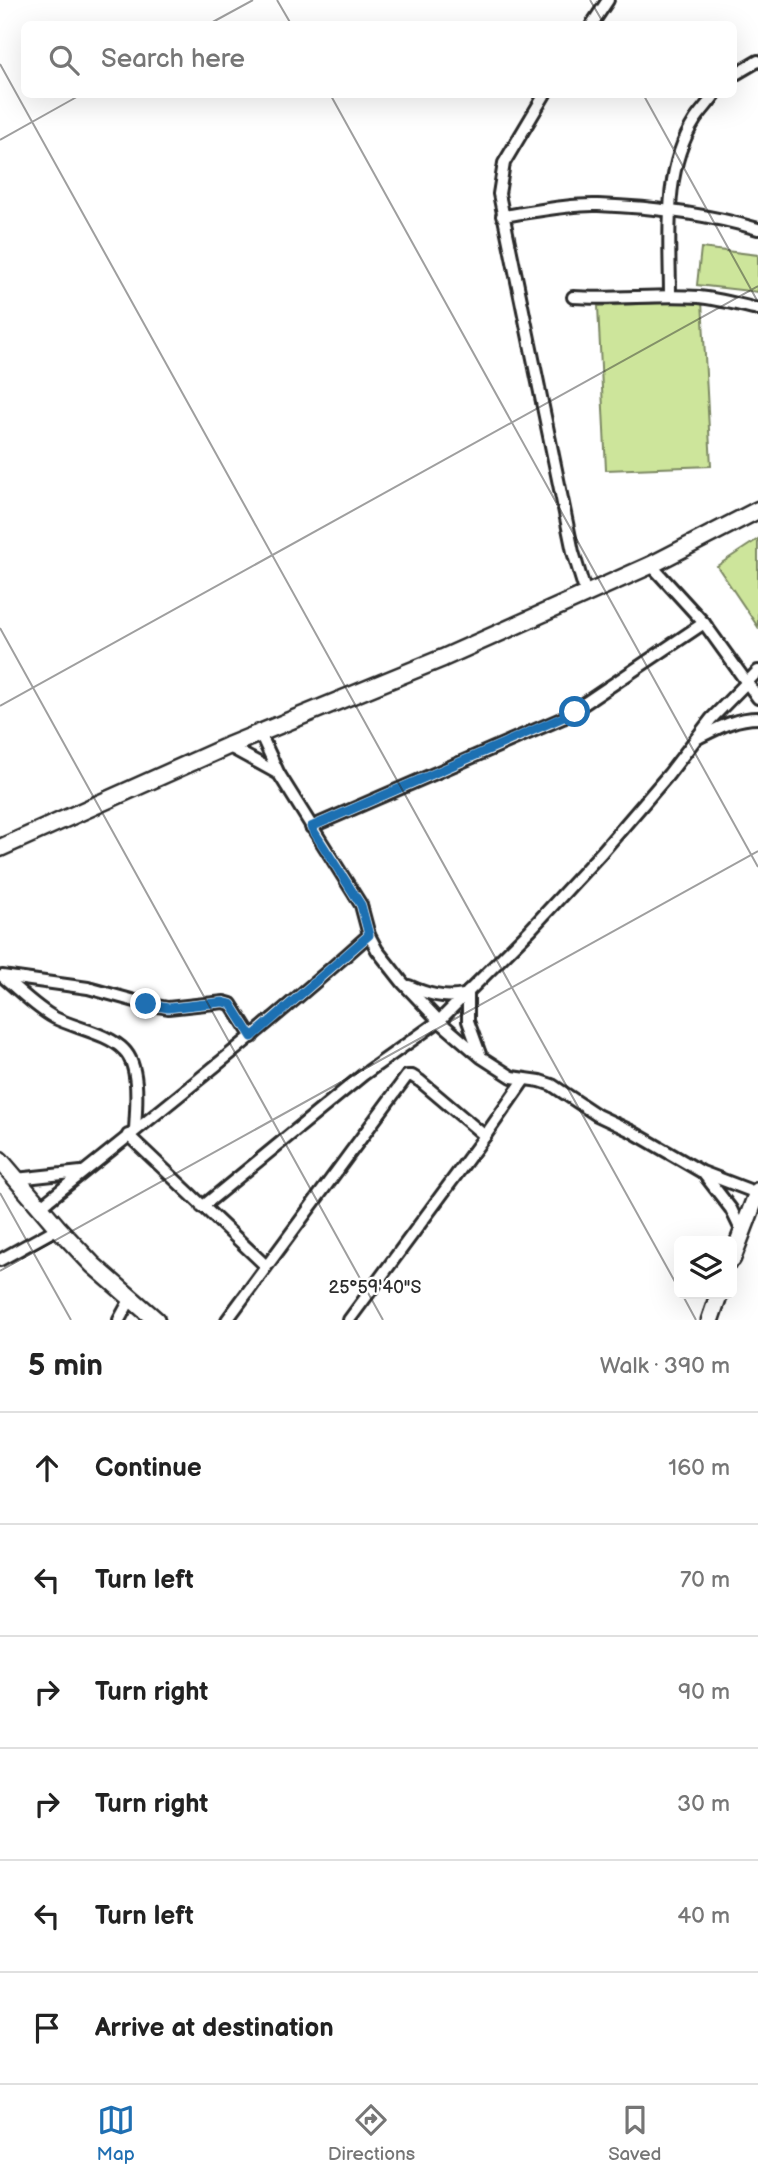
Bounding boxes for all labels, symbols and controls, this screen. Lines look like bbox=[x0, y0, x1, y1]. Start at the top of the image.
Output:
search box bbox=[21, 21, 737, 98]
icon: search bbox=[45, 41, 83, 79]
text: Search here bbox=[101, 44, 245, 75]
route start bbox=[559, 696, 590, 727]
route end bbox=[130, 988, 161, 1019]
map controls bbox=[674, 1236, 737, 1299]
button: layers bbox=[674, 1236, 737, 1299]
text: 25°59'40"S bbox=[329, 1277, 422, 1298]
text: 5 min bbox=[28, 1348, 103, 1384]
text: Walk · 390 m bbox=[600, 1352, 730, 1380]
icon: ahead bbox=[28, 1449, 66, 1487]
text: Continue bbox=[95, 1453, 202, 1484]
text: 160 m bbox=[668, 1454, 730, 1482]
icon: left bbox=[28, 1561, 66, 1599]
text: Turn left bbox=[95, 1565, 194, 1596]
text: 70 m bbox=[680, 1566, 730, 1594]
icon: right bbox=[28, 1673, 66, 1711]
text: Turn right bbox=[95, 1677, 208, 1708]
text: 90 m bbox=[678, 1678, 730, 1706]
icon: right bbox=[28, 1785, 66, 1823]
text: Turn right bbox=[95, 1789, 208, 1820]
text: 30 m bbox=[677, 1790, 730, 1818]
icon: left bbox=[28, 1897, 66, 1935]
text: Turn left bbox=[95, 1901, 194, 1932]
text: 40 m bbox=[677, 1902, 730, 1930]
icon: arrive bbox=[28, 2009, 66, 2047]
text: Arrive at destination bbox=[95, 2013, 334, 2044]
tab: Map bbox=[97, 2101, 135, 2166]
tab: Directions bbox=[328, 2101, 415, 2166]
tab: Saved bbox=[608, 2101, 661, 2166]

